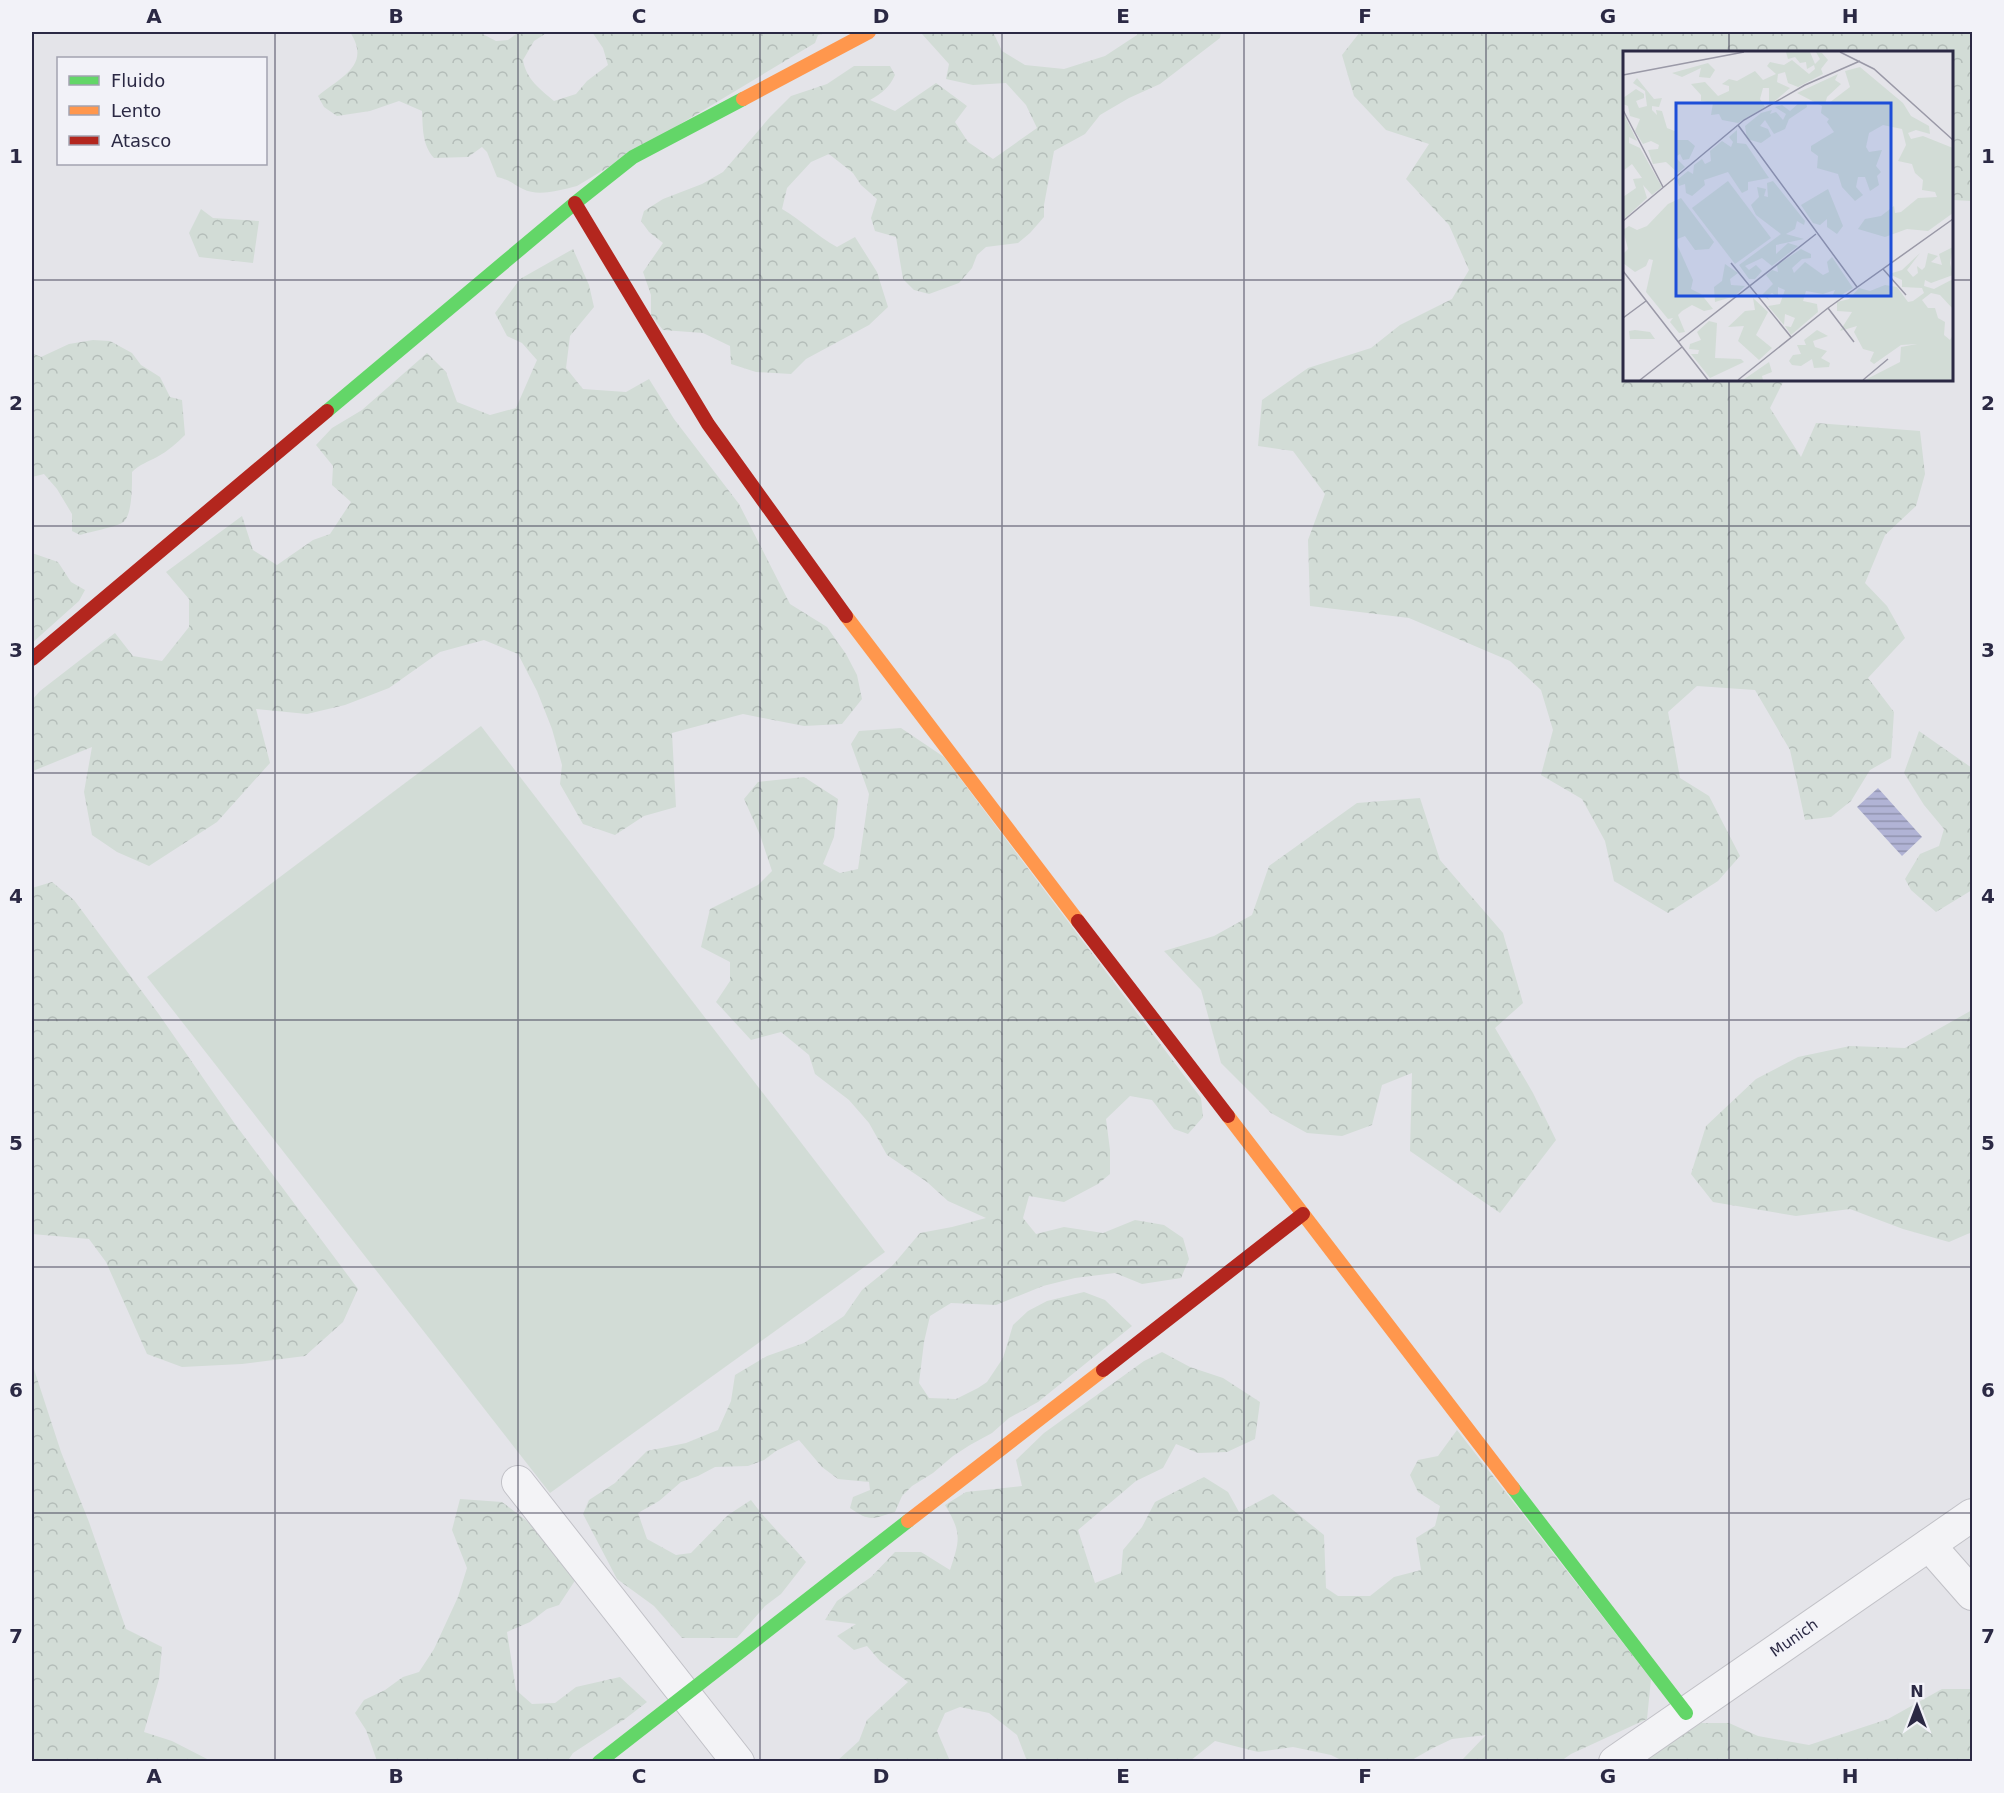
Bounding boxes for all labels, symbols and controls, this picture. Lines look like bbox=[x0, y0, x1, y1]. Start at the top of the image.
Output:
text: A bbox=[146, 4, 162, 28]
text: B bbox=[388, 4, 404, 28]
text: C bbox=[632, 4, 646, 28]
text: D bbox=[873, 4, 889, 28]
text: E bbox=[1116, 4, 1130, 28]
text: F bbox=[1358, 4, 1372, 28]
text: G bbox=[1600, 4, 1616, 28]
text: H bbox=[1842, 4, 1858, 28]
inset map bbox=[1623, 51, 1953, 381]
legend bbox=[57, 57, 267, 165]
text: Fluido bbox=[111, 70, 165, 91]
text: Lento bbox=[111, 100, 161, 121]
text: Atasco bbox=[111, 130, 171, 151]
text: 1 bbox=[9, 144, 23, 168]
text: 1 bbox=[1981, 144, 1995, 168]
text: 2 bbox=[9, 391, 23, 415]
text: 2 bbox=[1981, 391, 1995, 415]
text: 3 bbox=[9, 638, 23, 662]
text: 3 bbox=[1981, 638, 1995, 662]
text: 4 bbox=[9, 884, 23, 908]
text: 4 bbox=[1981, 884, 1995, 908]
text: 5 bbox=[9, 1131, 23, 1155]
text: 5 bbox=[1981, 1131, 1995, 1155]
text: 6 bbox=[9, 1378, 23, 1402]
text: 6 bbox=[1981, 1378, 1995, 1402]
street label: Munich bbox=[1767, 1615, 1821, 1661]
text: 7 bbox=[9, 1624, 23, 1648]
text: 7 bbox=[1981, 1624, 1995, 1648]
north arrow bbox=[1887, 1676, 1947, 1736]
text: N bbox=[1910, 1682, 1924, 1701]
text: A bbox=[146, 1764, 162, 1788]
text: B bbox=[388, 1764, 404, 1788]
text: C bbox=[632, 1764, 646, 1788]
text: D bbox=[873, 1764, 889, 1788]
text: E bbox=[1116, 1764, 1130, 1788]
text: F bbox=[1358, 1764, 1372, 1788]
text: G bbox=[1600, 1764, 1616, 1788]
text: H bbox=[1842, 1764, 1858, 1788]

